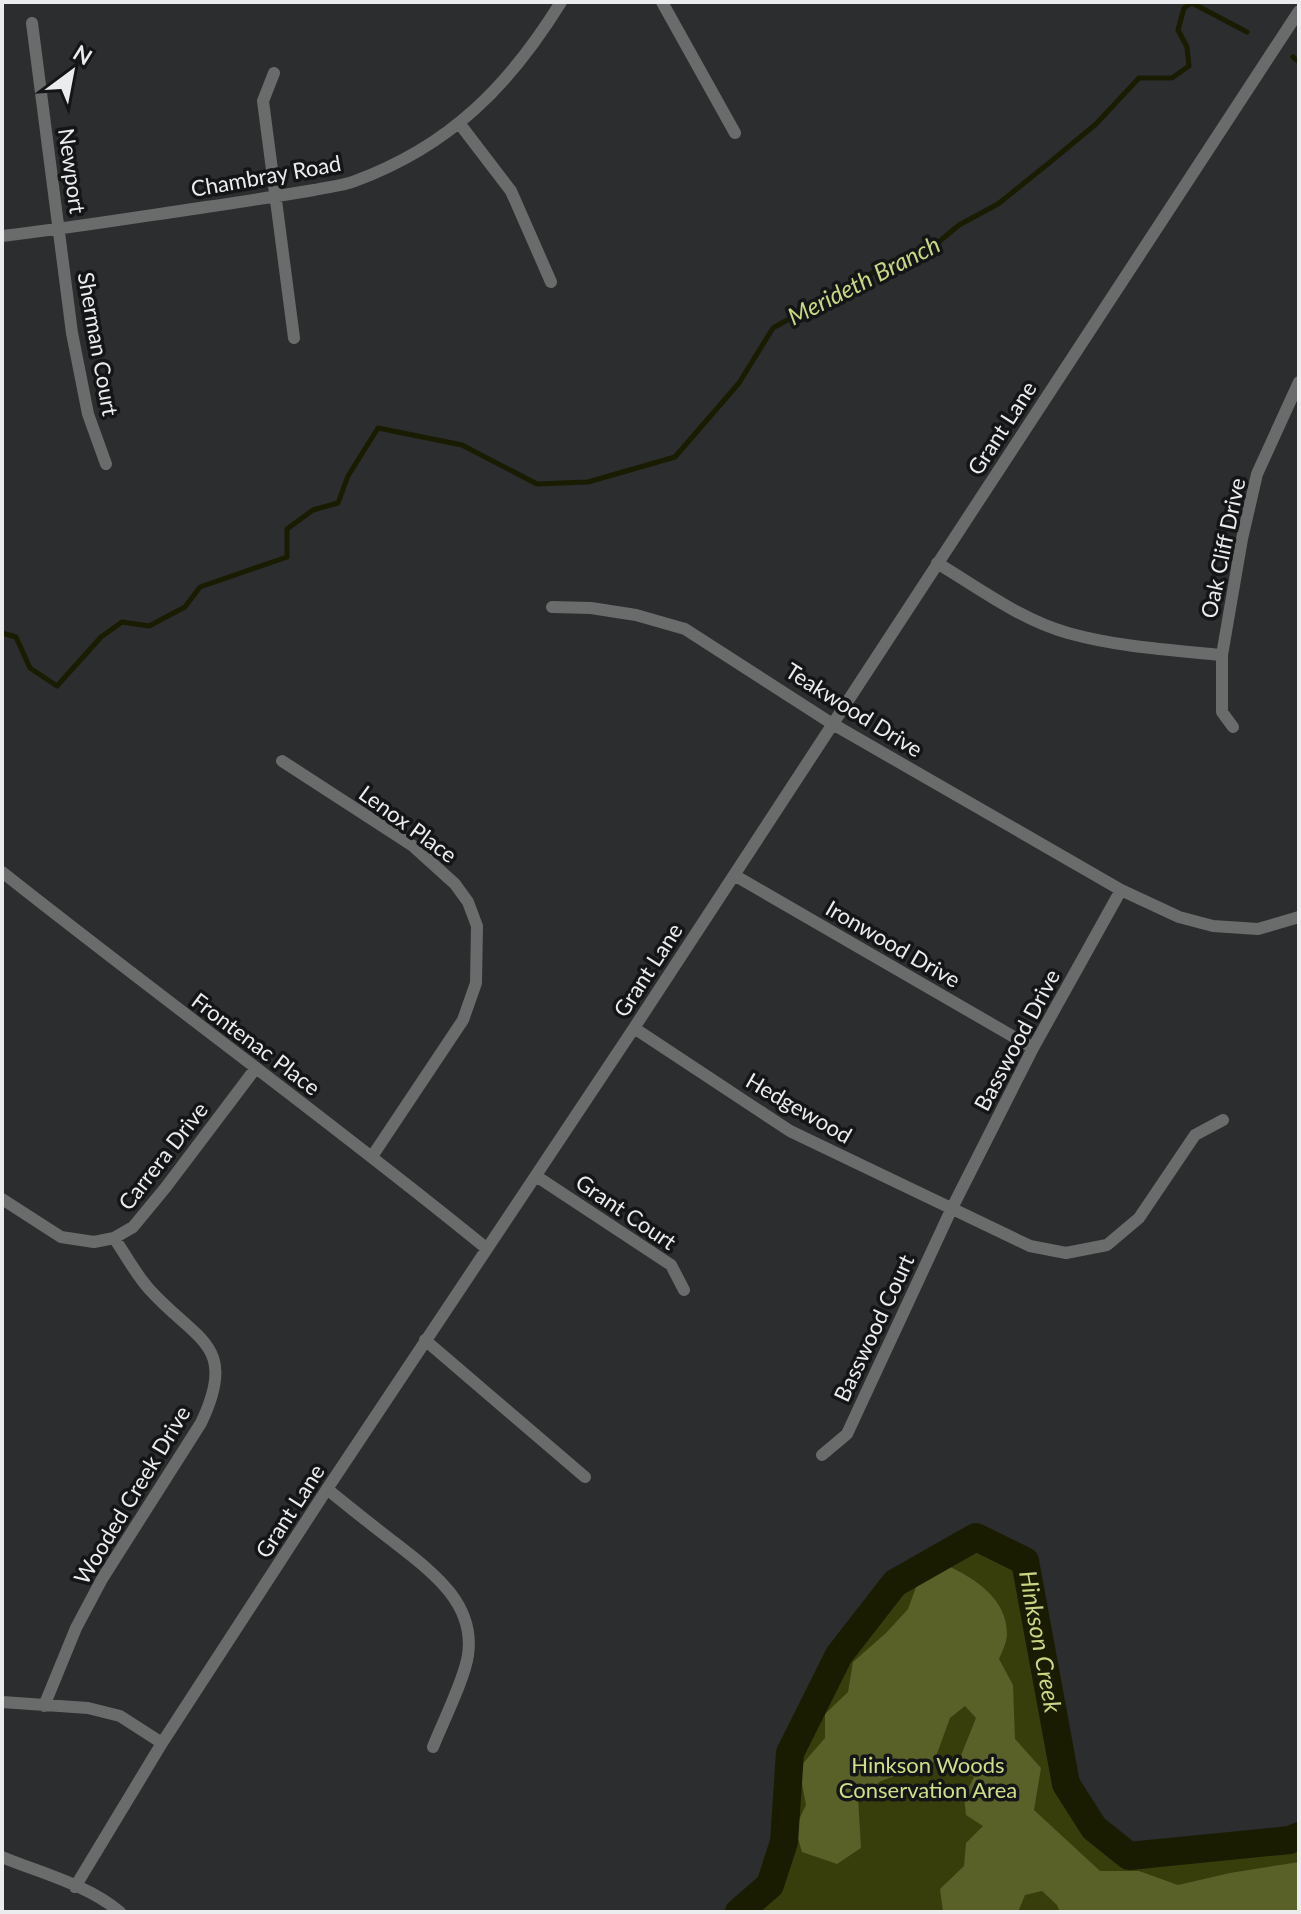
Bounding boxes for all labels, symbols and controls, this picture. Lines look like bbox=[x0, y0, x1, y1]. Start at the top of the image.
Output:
north arrow bbox=[32, 32, 112, 112]
text: N bbox=[69, 39, 97, 71]
street label: Newport bbox=[53, 126, 92, 215]
street label: Chambray Road bbox=[189, 149, 343, 202]
water label: Merideth Branch bbox=[782, 229, 944, 330]
street label: Sherman Court bbox=[73, 270, 124, 418]
street label: Grant Lane bbox=[961, 376, 1042, 480]
street label: Oak Cliff Drive bbox=[1194, 475, 1251, 620]
street label: Teakwood Drive bbox=[781, 657, 928, 762]
street label: Lenox Place bbox=[354, 779, 462, 868]
street label: Ironwood Drive bbox=[821, 894, 965, 993]
street label: Grant Lane bbox=[607, 918, 688, 1022]
street label: Basswood Drive bbox=[968, 964, 1065, 1115]
street label: Frontenac Place bbox=[187, 987, 326, 1101]
street label: Hedgewood bbox=[742, 1066, 857, 1149]
street label: Carrera Drive bbox=[112, 1096, 213, 1215]
street label: Grant Court bbox=[571, 1168, 682, 1255]
street label: Basswood Court bbox=[828, 1250, 919, 1406]
street label: Wooded Creek Drive bbox=[68, 1401, 195, 1589]
street label: Grant Lane bbox=[249, 1459, 330, 1563]
water label: Hinkson Creek bbox=[1014, 1568, 1069, 1715]
park label: Hinkson Woods Conservation Area bbox=[839, 1751, 1017, 1803]

